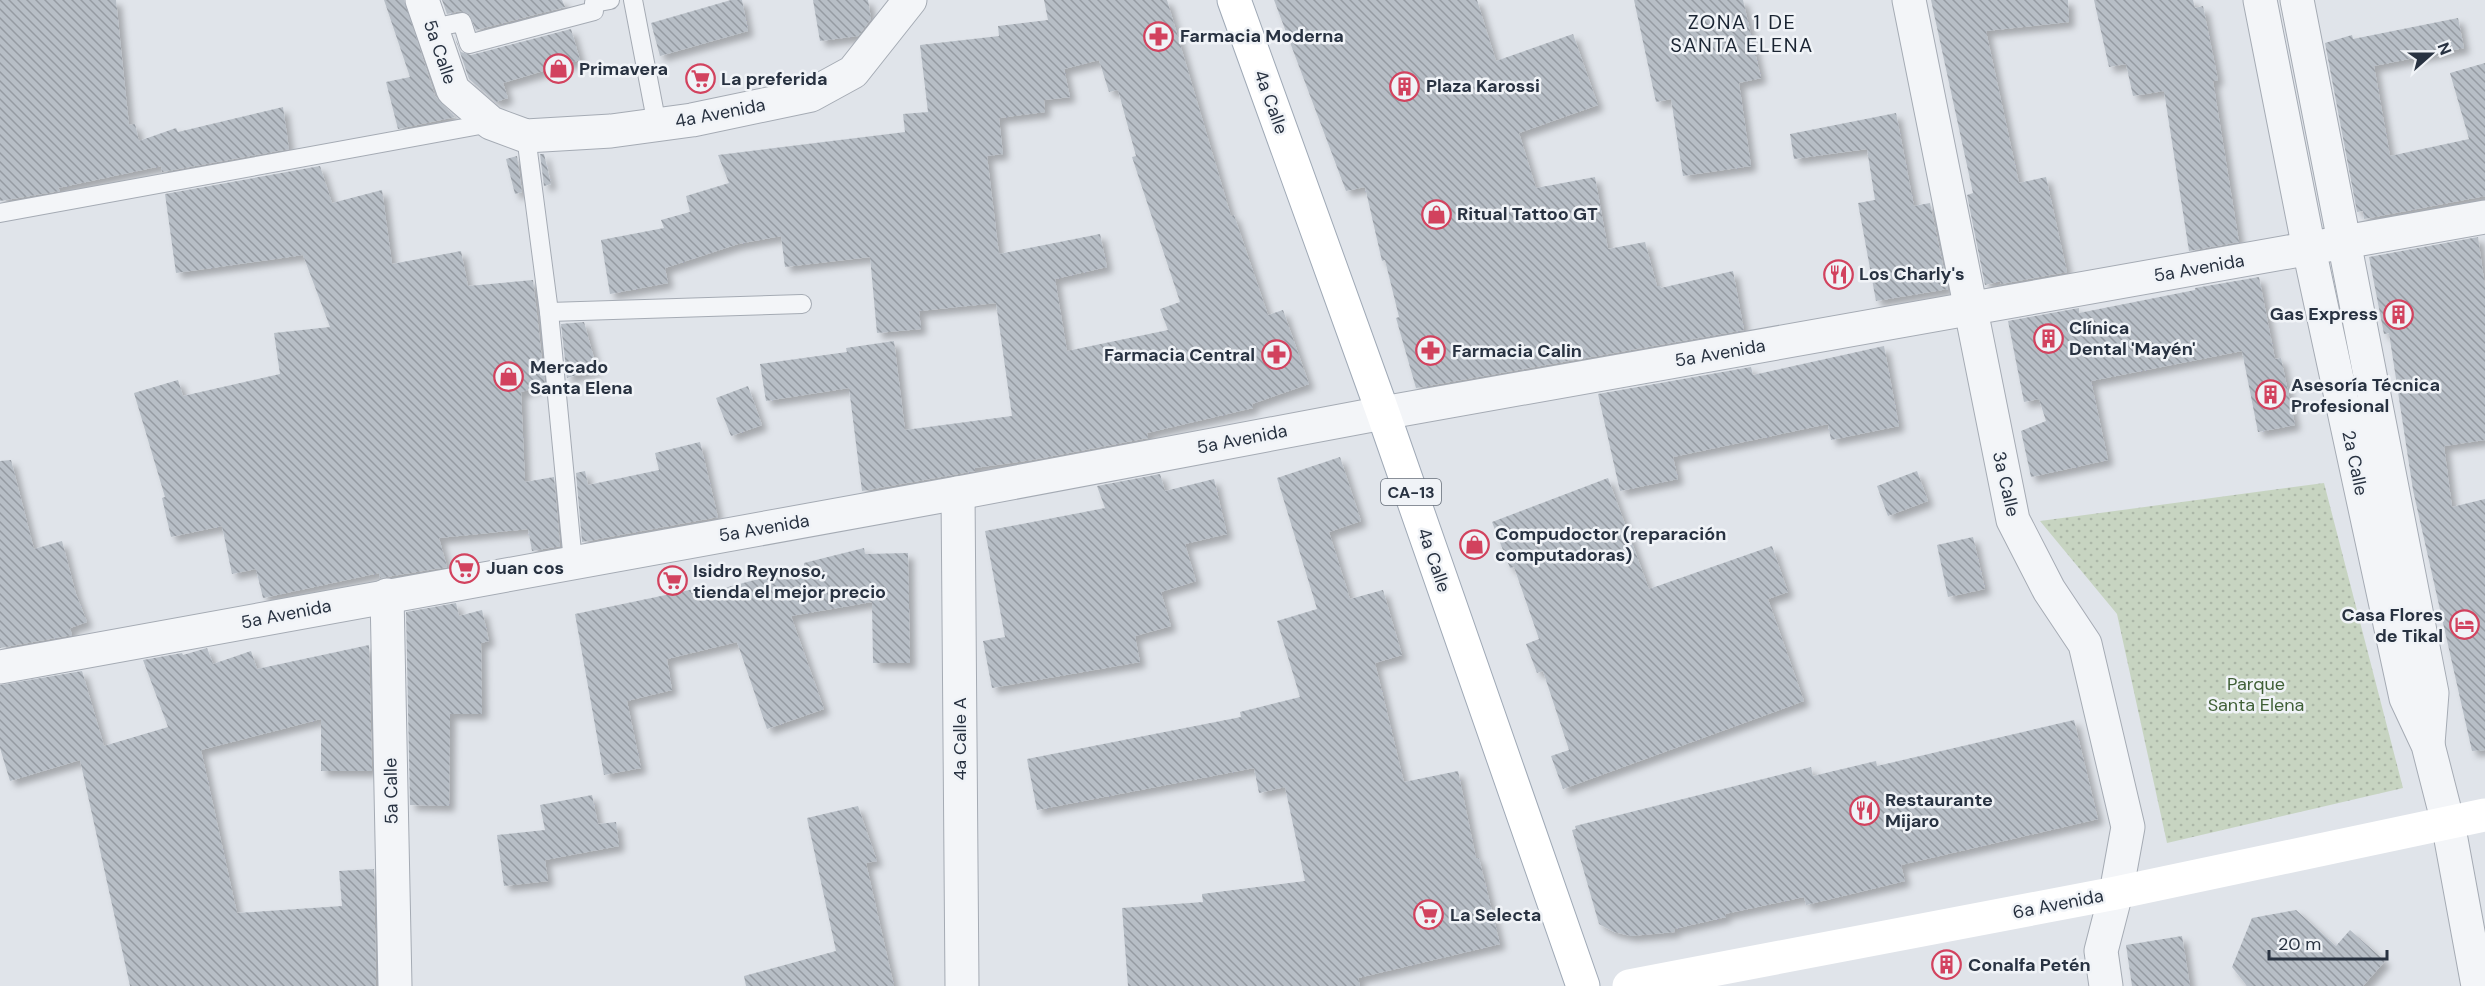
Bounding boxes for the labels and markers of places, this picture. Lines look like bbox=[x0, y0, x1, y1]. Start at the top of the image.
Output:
pharmacy icon: Farmacia Moderna bbox=[1143, 20, 1175, 52]
place label: Farmacia Moderna bbox=[1180, 24, 1344, 48]
shop icon: Primavera bbox=[542, 53, 574, 85]
place label: Primavera bbox=[579, 57, 668, 81]
supermarket icon: La preferida bbox=[684, 63, 716, 95]
place label: La preferida bbox=[721, 67, 827, 91]
building icon: Plaza Karossi bbox=[1389, 70, 1421, 102]
place label: Plaza Karossi bbox=[1426, 74, 1540, 98]
shop icon: Ritual Tattoo GT bbox=[1420, 198, 1452, 230]
place label: Ritual Tattoo GT bbox=[1457, 202, 1598, 226]
restaurant icon: Los Charly's bbox=[1822, 258, 1854, 290]
place label: Los Charly's bbox=[1859, 262, 1965, 286]
building icon: Gas Express bbox=[2383, 298, 2415, 330]
place label: Gas Express bbox=[2270, 302, 2378, 326]
place label: Clínica Dental 'Mayén' bbox=[2069, 316, 2195, 361]
building icon: Clínica Dental 'Mayén' bbox=[2032, 322, 2064, 354]
pharmacy icon: Farmacia Calin bbox=[1415, 335, 1447, 367]
pharmacy icon: Farmacia Central bbox=[1260, 339, 1292, 371]
place label: Farmacia Calin bbox=[1452, 339, 1582, 363]
place label: Farmacia Central bbox=[1104, 343, 1255, 367]
place label: Mercado Santa Elena bbox=[530, 355, 633, 400]
shop icon: Mercado Santa Elena bbox=[493, 361, 525, 393]
place label: Asesoría Técnica Profesional bbox=[2291, 373, 2440, 418]
building icon: Asesoría Técnica Profesional bbox=[2254, 379, 2286, 411]
place label: Compudoctor (reparación computadoras) bbox=[1495, 522, 1726, 567]
shop icon: Compudoctor (reparación computadoras) bbox=[1458, 528, 1490, 560]
supermarket icon: Juan cos bbox=[449, 552, 481, 584]
place label: Juan cos bbox=[486, 556, 564, 580]
place label: Isidro Reynoso, tienda el mejor precio bbox=[693, 559, 886, 604]
supermarket icon: Isidro Reynoso, tienda el mejor precio bbox=[656, 565, 688, 597]
place label: Casa Flores de Tikal bbox=[2341, 603, 2443, 648]
hotel icon: Casa Flores de Tikal bbox=[2448, 609, 2480, 641]
place label: Restaurante Mijaro bbox=[1885, 788, 1993, 833]
restaurant icon: Restaurante Mijaro bbox=[1848, 794, 1880, 826]
supermarket icon: La Selecta bbox=[1413, 899, 1445, 931]
place label: La Selecta bbox=[1450, 903, 1541, 927]
building icon: Conalfa Petén bbox=[1931, 949, 1963, 981]
place label: Conalfa Petén bbox=[1968, 953, 2091, 977]

